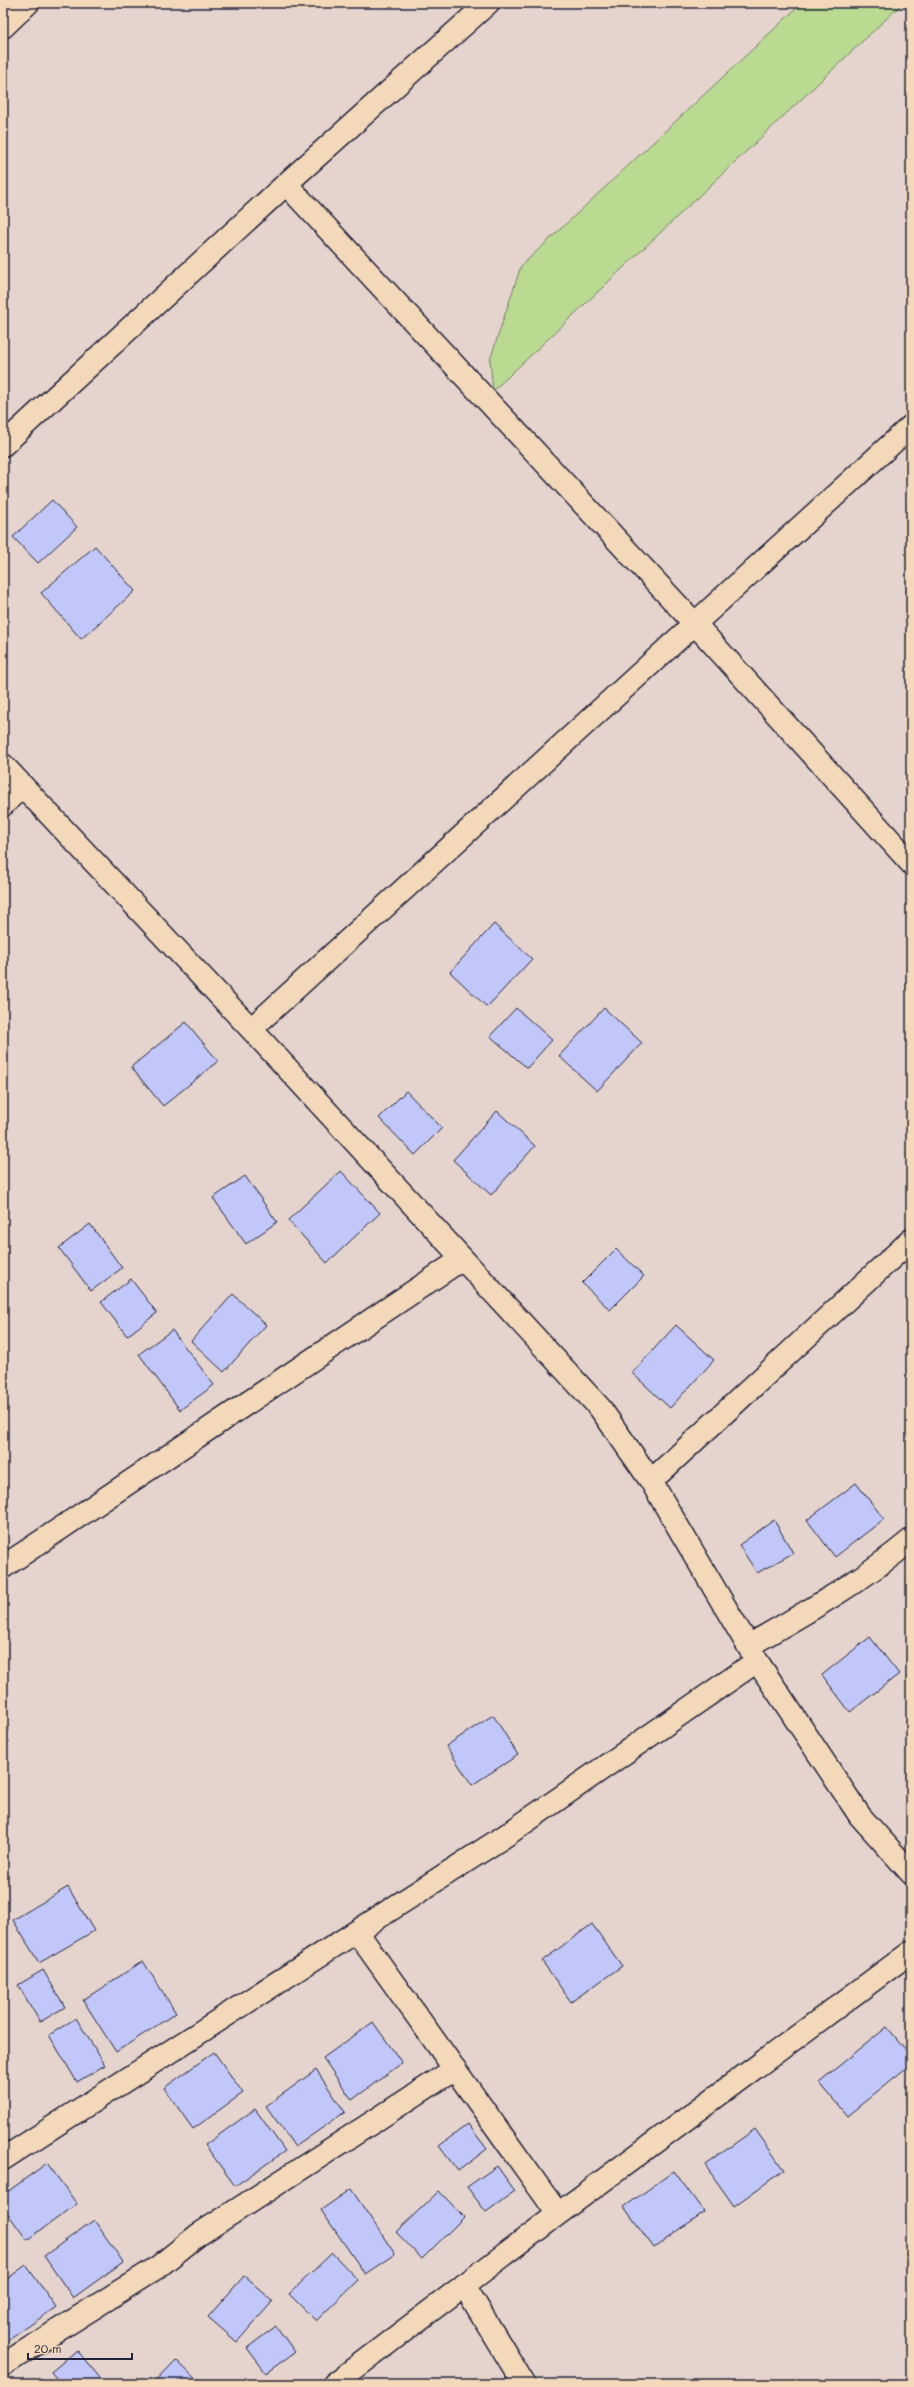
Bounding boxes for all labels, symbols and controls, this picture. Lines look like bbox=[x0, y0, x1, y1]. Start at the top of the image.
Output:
scale bar bbox=[28, 2335, 132, 2361]
text: 20 m bbox=[34, 2340, 62, 2356]

